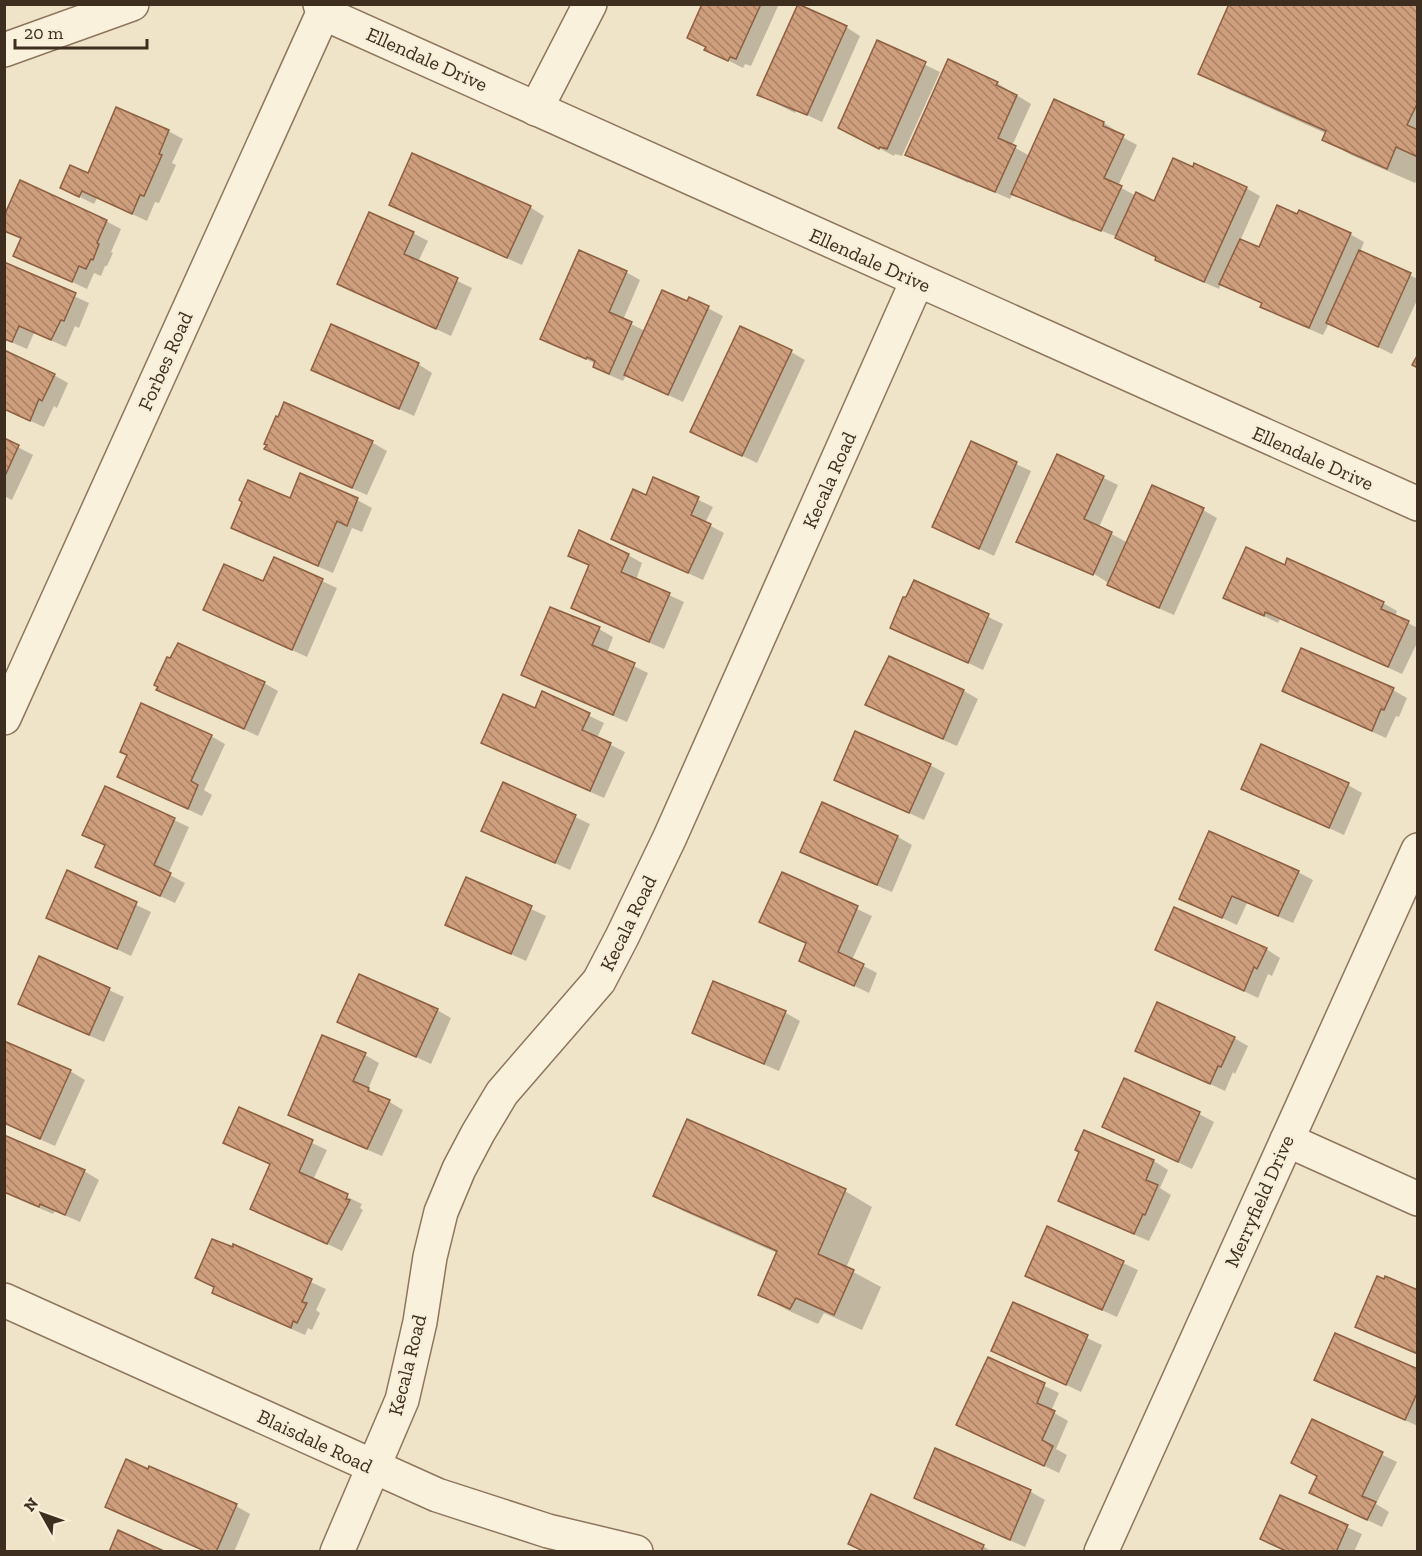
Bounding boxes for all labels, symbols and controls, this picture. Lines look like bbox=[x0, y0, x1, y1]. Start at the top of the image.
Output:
scale bar bbox=[15, 12, 147, 50]
text: 20 m bbox=[24, 22, 64, 44]
street label: Ellendale Drive bbox=[363, 22, 491, 96]
street label: Ellendale Drive bbox=[806, 223, 934, 297]
street label: Forbes Road bbox=[133, 308, 197, 414]
street label: Ellendale Drive bbox=[1249, 421, 1377, 495]
street label: Kecala Road bbox=[797, 428, 861, 532]
street label: Kecala Road bbox=[595, 871, 661, 975]
street label: Merryfield Drive bbox=[1219, 1131, 1299, 1271]
street label: Kecala Road bbox=[383, 1312, 431, 1418]
street label: Blaisdale Road bbox=[254, 1404, 376, 1478]
north arrow bbox=[12, 1484, 72, 1544]
text: N bbox=[20, 1494, 42, 1515]

